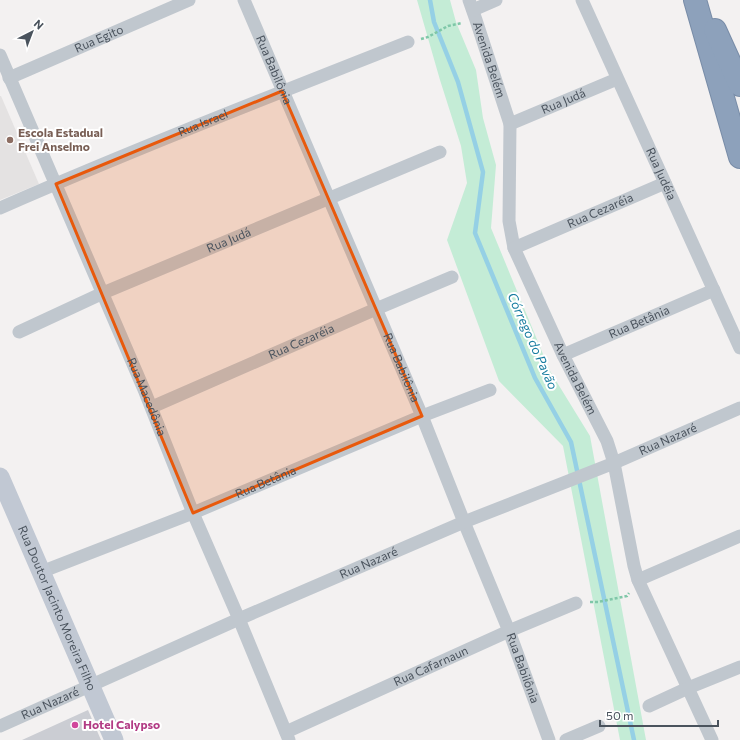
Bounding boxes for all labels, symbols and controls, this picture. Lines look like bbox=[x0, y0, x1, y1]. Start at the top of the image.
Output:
north arrow bbox=[12, 12, 52, 52]
text: N bbox=[32, 17, 46, 32]
street label: Avenida Belém bbox=[471, 19, 509, 99]
street label: Rua Egito bbox=[72, 21, 125, 55]
street label: Rua Babilônia bbox=[254, 33, 296, 106]
street label: Rua Judá bbox=[539, 85, 587, 116]
street label: Rua Israel bbox=[176, 106, 230, 139]
place label: Escola Estadual Frei Anselmo bbox=[18, 125, 103, 153]
marker: Escola Estadual Frei Anselmo bbox=[5, 135, 15, 145]
street label: Rua Judéia bbox=[644, 145, 680, 202]
street label: Rua Cezaréia bbox=[565, 190, 635, 230]
street label: Rua Judá bbox=[204, 224, 253, 255]
water label: Córrego do Pavão bbox=[504, 290, 562, 392]
street label: Rua Betânia bbox=[606, 302, 671, 340]
street label: Rua Cezaréia bbox=[266, 320, 336, 361]
street label: Rua Babilônia bbox=[381, 331, 423, 404]
street label: Avenida Belém bbox=[552, 339, 600, 417]
street label: Rua Macedônia bbox=[125, 355, 170, 438]
street label: Rua Nazaré bbox=[636, 420, 699, 457]
street label: Rua Betânia bbox=[233, 462, 298, 500]
street label: Rua Doutor Jacinto Moreira Filho bbox=[16, 523, 100, 692]
street label: Rua Nazaré bbox=[337, 544, 399, 581]
street label: Rua Babilônia bbox=[504, 631, 543, 705]
street label: Rua Cafarnaun bbox=[391, 643, 470, 688]
street label: Rua Nazaré bbox=[19, 684, 81, 722]
scale bar bbox=[600, 702, 718, 728]
text: 50 m bbox=[606, 708, 634, 722]
place label: Hotel Calypso bbox=[83, 717, 160, 731]
marker: Hotel Calypso bbox=[70, 720, 80, 730]

